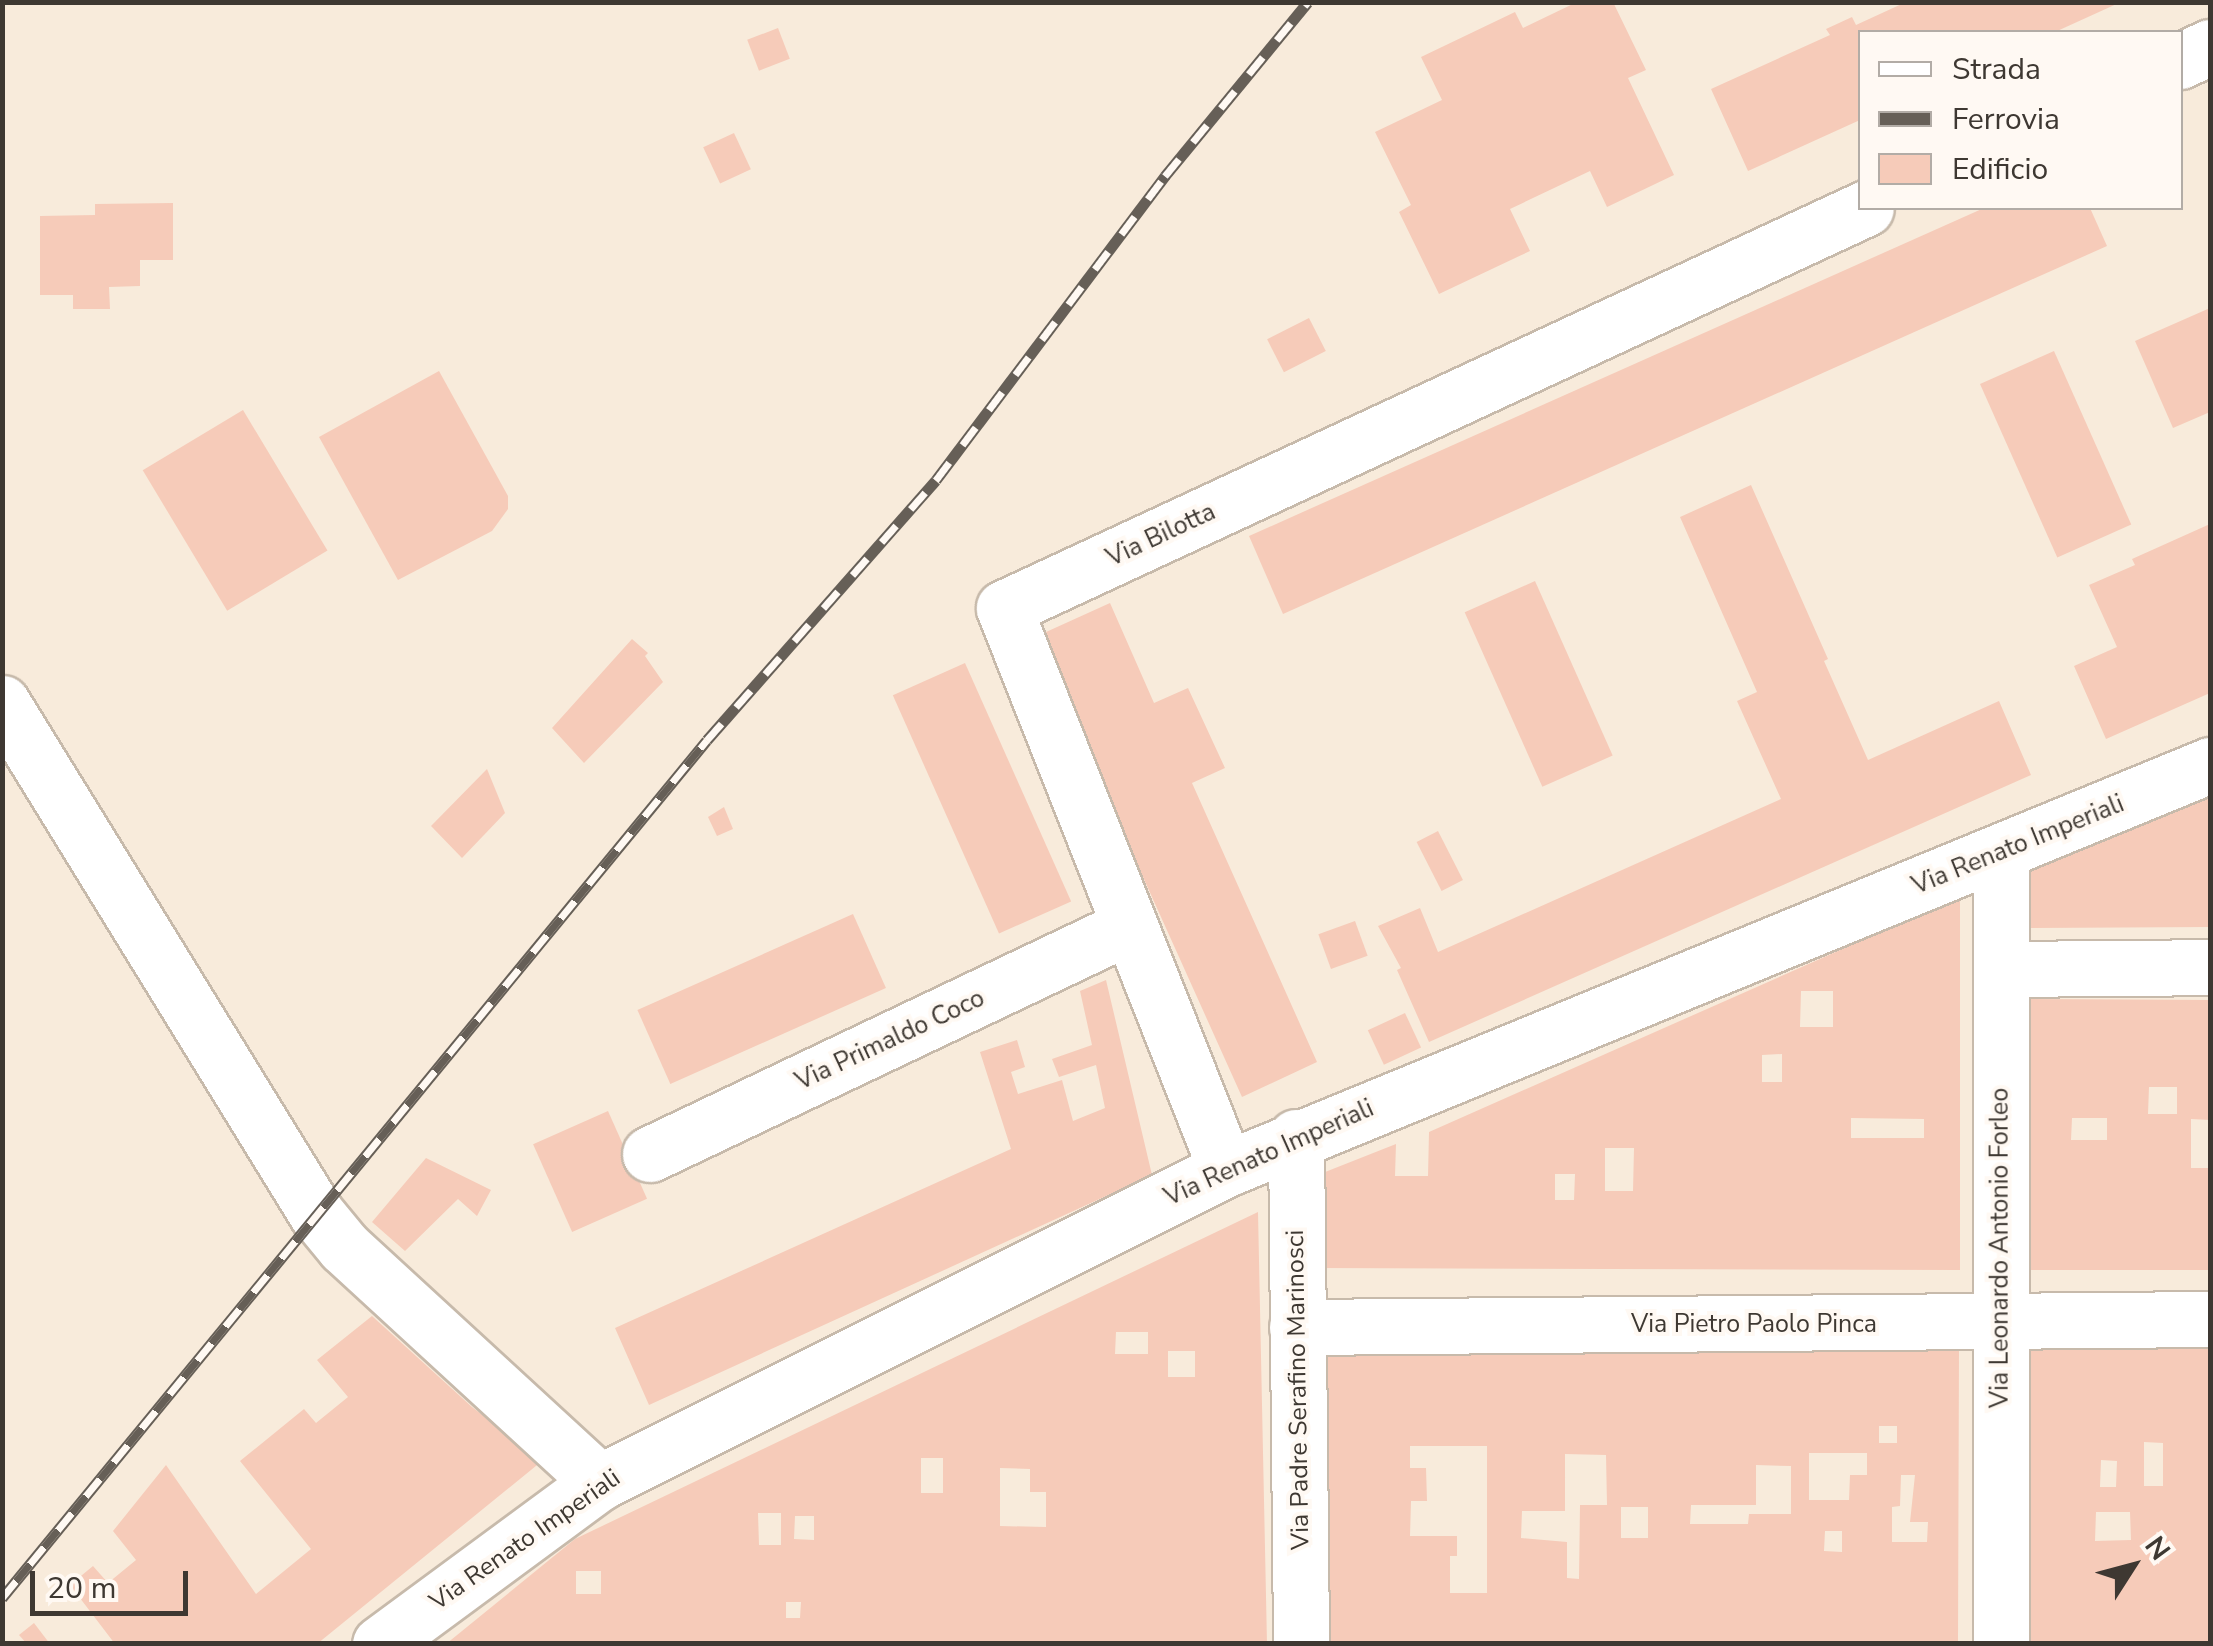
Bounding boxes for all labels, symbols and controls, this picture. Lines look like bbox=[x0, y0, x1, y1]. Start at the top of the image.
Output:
legend bbox=[1858, 30, 2183, 210]
text: Strada bbox=[1952, 49, 2041, 90]
text: Ferrovia bbox=[1952, 99, 2060, 140]
text: Edificio bbox=[1952, 149, 2048, 190]
street label: Via Bilotta bbox=[1102, 497, 1220, 573]
street label: Via Renato Imperiali bbox=[1908, 789, 2128, 901]
street label: Via Primaldo Coco bbox=[791, 983, 989, 1097]
street label: Via Leonardo Antonio Forleo bbox=[1985, 1088, 2015, 1408]
street label: Via Renato Imperiali bbox=[1160, 1093, 1378, 1213]
street label: Via Padre Serafino Marinosci bbox=[1280, 1230, 1316, 1550]
street label: Via Pietro Paolo Pinca bbox=[1631, 1309, 1877, 1339]
street label: Via Renato Imperiali bbox=[424, 1463, 626, 1617]
north arrow bbox=[2083, 1516, 2183, 1616]
text: N bbox=[2136, 1529, 2179, 1568]
scale bar bbox=[35, 1551, 192, 1613]
text: 20 m bbox=[47, 1568, 116, 1609]

